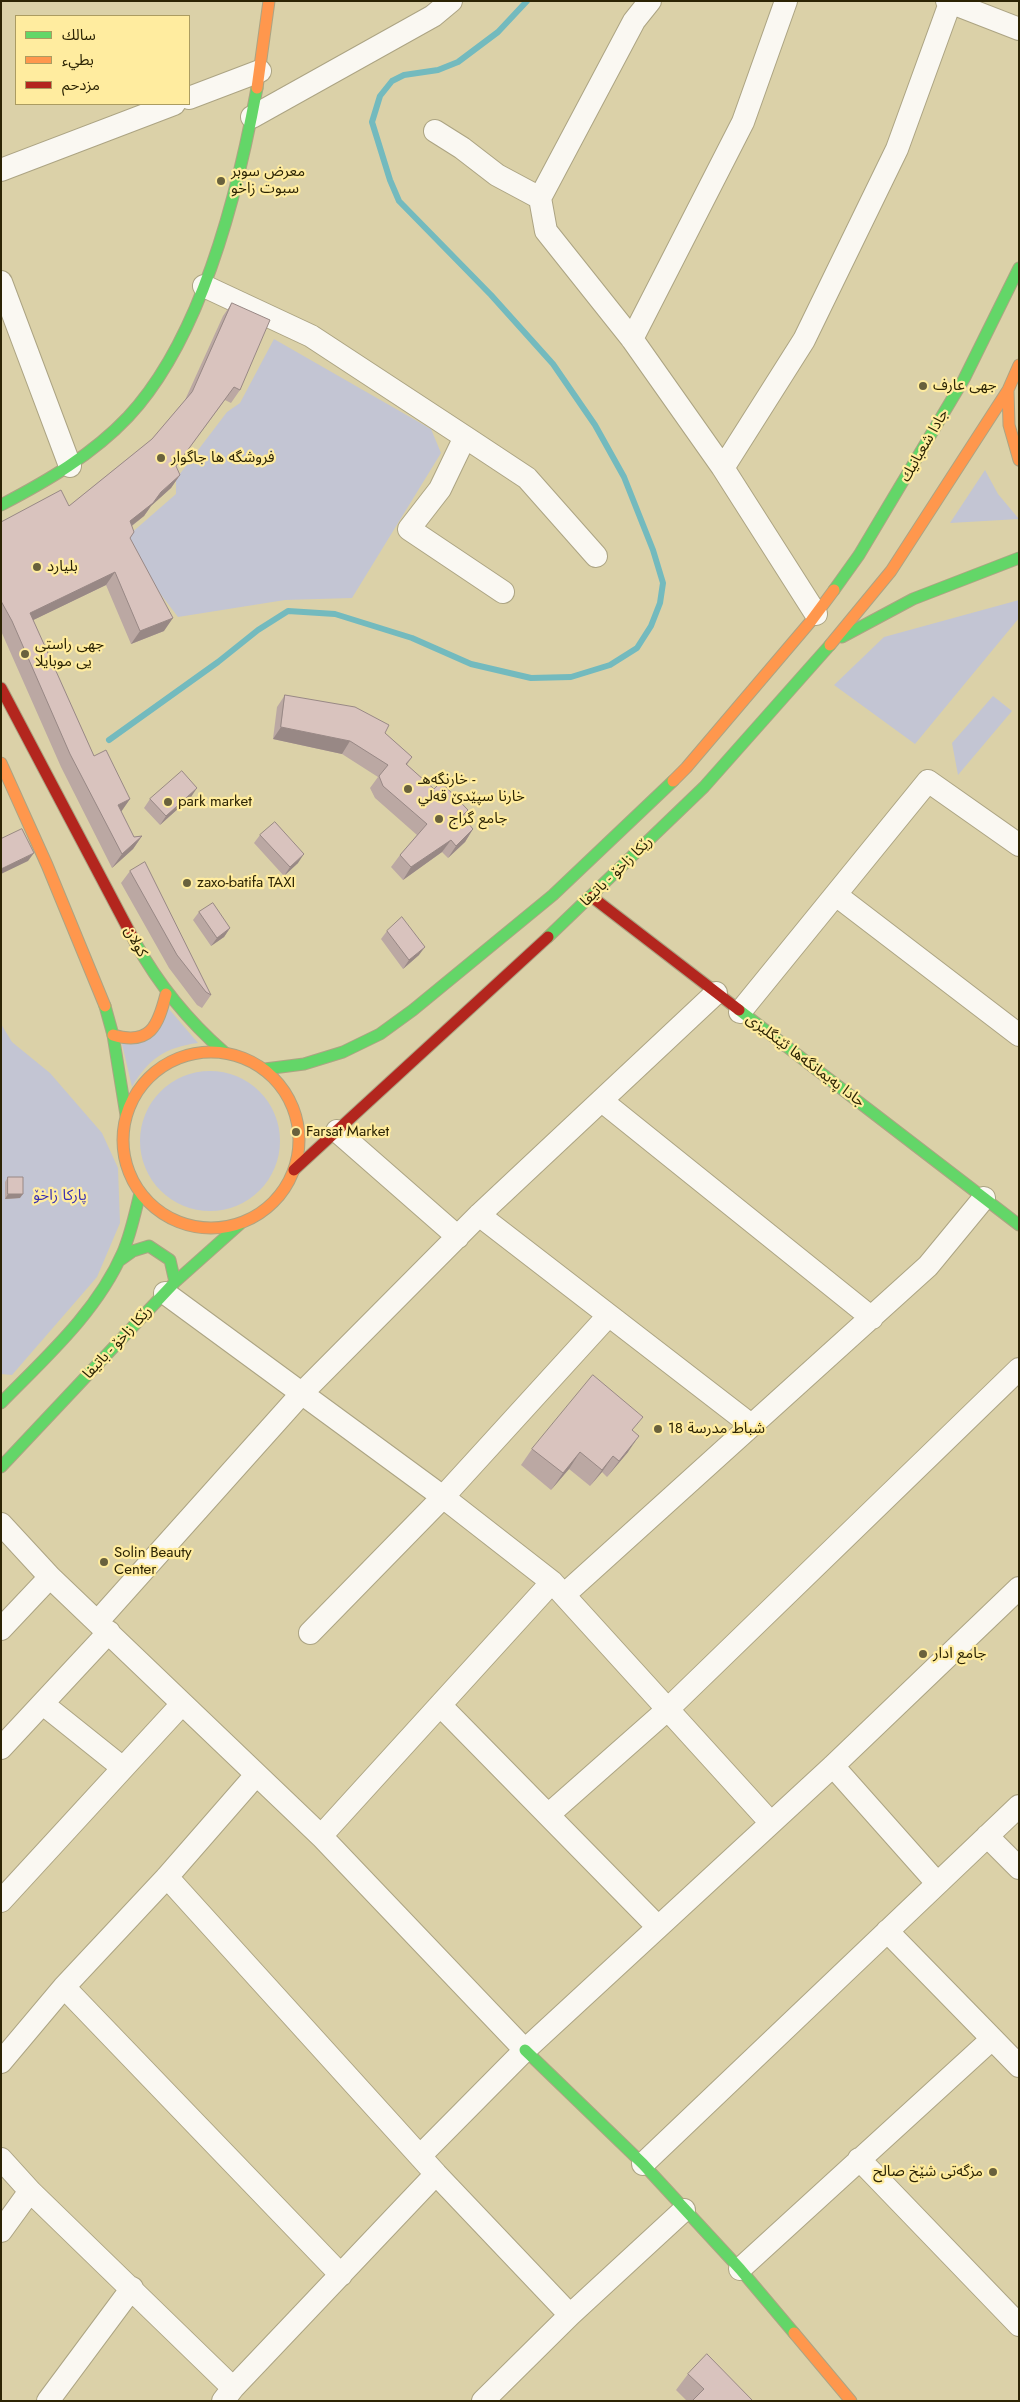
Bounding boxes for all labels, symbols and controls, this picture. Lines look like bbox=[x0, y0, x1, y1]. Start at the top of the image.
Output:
legend bbox=[15, 15, 190, 105]
text: سالك bbox=[62, 24, 96, 46]
text: بطيء bbox=[62, 49, 94, 71]
text: مزدحم bbox=[62, 74, 100, 96]
place label: معرض سوبر سبوت زاخو bbox=[231, 163, 305, 198]
marker: معرض سوبر سبوت زاخو bbox=[215, 175, 227, 187]
place label: جهى عارف bbox=[933, 377, 997, 395]
marker: جهى عارف bbox=[917, 380, 929, 392]
street label: جادا شعبانيك bbox=[897, 406, 953, 486]
place label: فروشگه ها جاگوار bbox=[171, 449, 275, 467]
marker: فروشگه ها جاگوار bbox=[155, 452, 167, 464]
place label: بليارد bbox=[47, 558, 78, 576]
marker: بليارد bbox=[31, 561, 43, 573]
place label: جهى راستى يى موبايلا bbox=[35, 636, 104, 671]
marker: جهى راستى يى موبايلا bbox=[19, 648, 31, 660]
place label: خارنگه‌هـ - خارنا سپێدێ قه‌لي bbox=[418, 771, 525, 806]
marker: خارنگه‌هـ - خارنا سپێدێ قه‌لي bbox=[402, 783, 414, 795]
place label: park market bbox=[178, 793, 252, 811]
marker: park market bbox=[162, 796, 174, 808]
place label: جامع گراج bbox=[449, 810, 507, 828]
marker: جامع گراج bbox=[433, 813, 445, 825]
street label: رێکا زاخۆ - باتیفا bbox=[577, 833, 657, 911]
place label: zaxo-batifa TAXI bbox=[197, 874, 295, 892]
marker: zaxo-batifa TAXI bbox=[181, 877, 193, 889]
street label: كولان bbox=[119, 924, 151, 960]
street label: جادا په‌يمانگه‌ها ئێنگليزى bbox=[742, 1010, 868, 1112]
place label: Farsat Market bbox=[306, 1123, 389, 1141]
marker: Farsat Market bbox=[290, 1126, 302, 1138]
park label: پارکا زاخۆ bbox=[33, 1187, 87, 1205]
street label: رێکا زاخۆ - باتیفا bbox=[80, 1303, 156, 1383]
place label: 18 شباط مدرسة bbox=[668, 1420, 765, 1438]
marker: 18 شباط مدرسة bbox=[652, 1423, 664, 1435]
place label: Solin Beauty Center bbox=[114, 1544, 192, 1579]
marker: Solin Beauty Center bbox=[98, 1556, 110, 1568]
place label: جامع ادار bbox=[933, 1645, 986, 1663]
marker: جامع ادار bbox=[917, 1648, 929, 1660]
place label: مزگەتی شێخ صالح bbox=[873, 2163, 983, 2181]
marker: مزگەتی شێخ صالح bbox=[987, 2166, 999, 2178]

